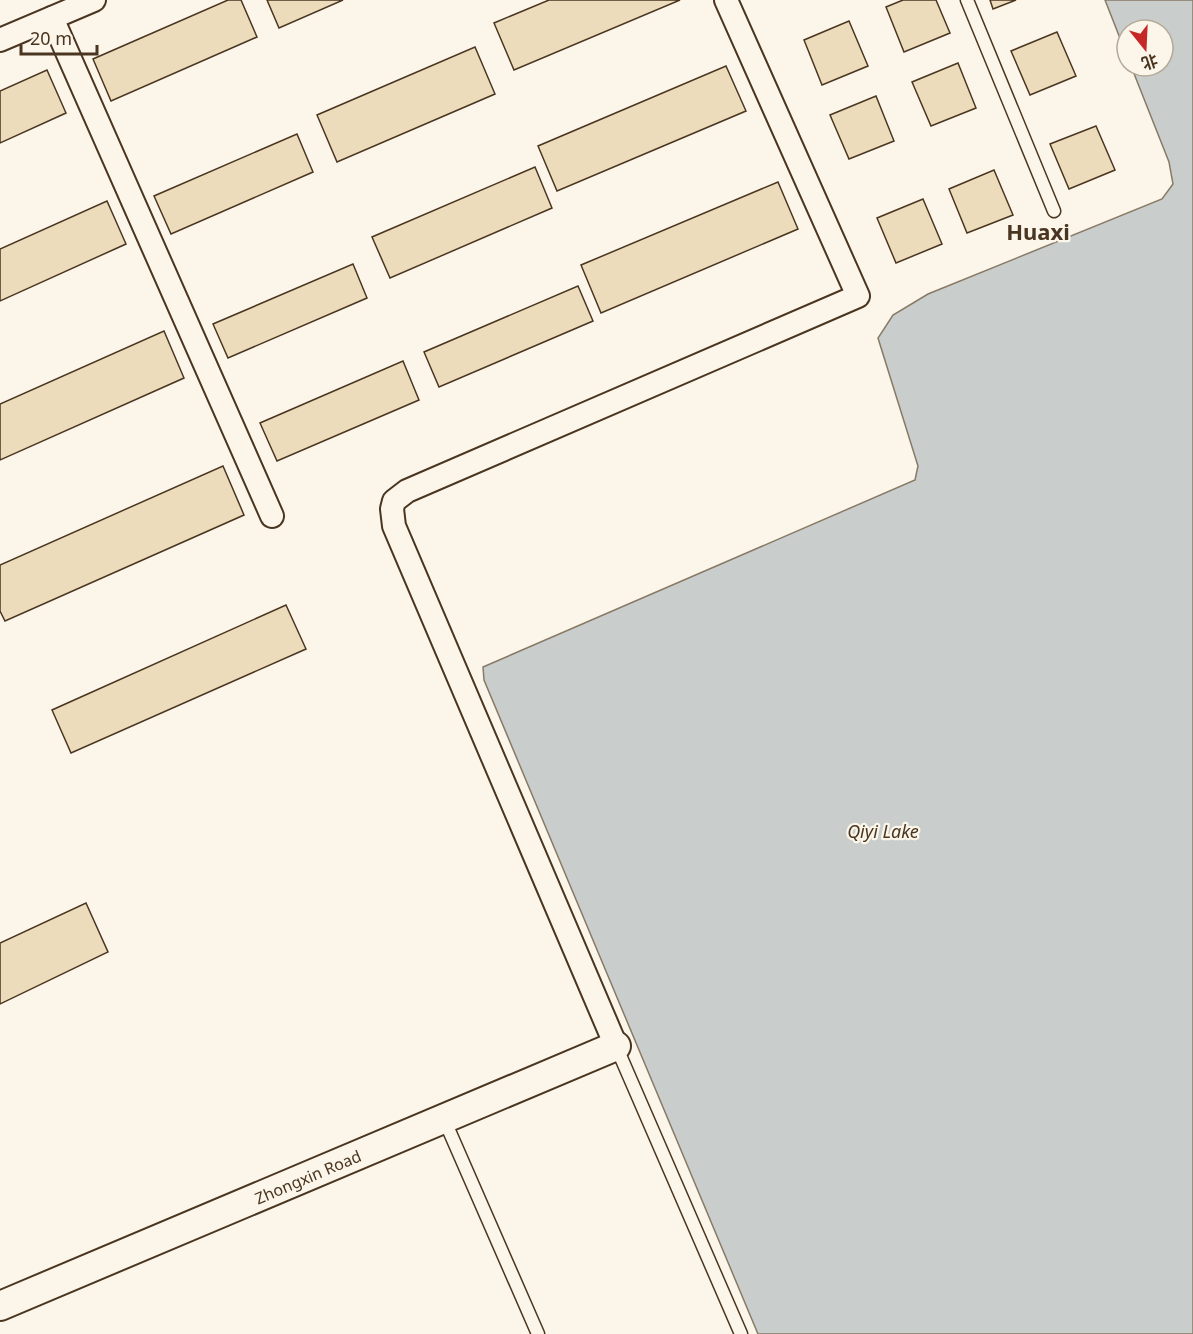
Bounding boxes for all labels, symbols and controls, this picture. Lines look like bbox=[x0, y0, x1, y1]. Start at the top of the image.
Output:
scale bar bbox=[21, 18, 98, 56]
north arrow bbox=[1115, 18, 1175, 78]
text: 20 m bbox=[30, 26, 72, 50]
text: 北 bbox=[1139, 49, 1161, 75]
district label: Huaxi bbox=[1006, 216, 1070, 246]
water label: Qiyi Lake bbox=[847, 819, 919, 843]
street label: Zhongxin Road bbox=[251, 1145, 365, 1209]

